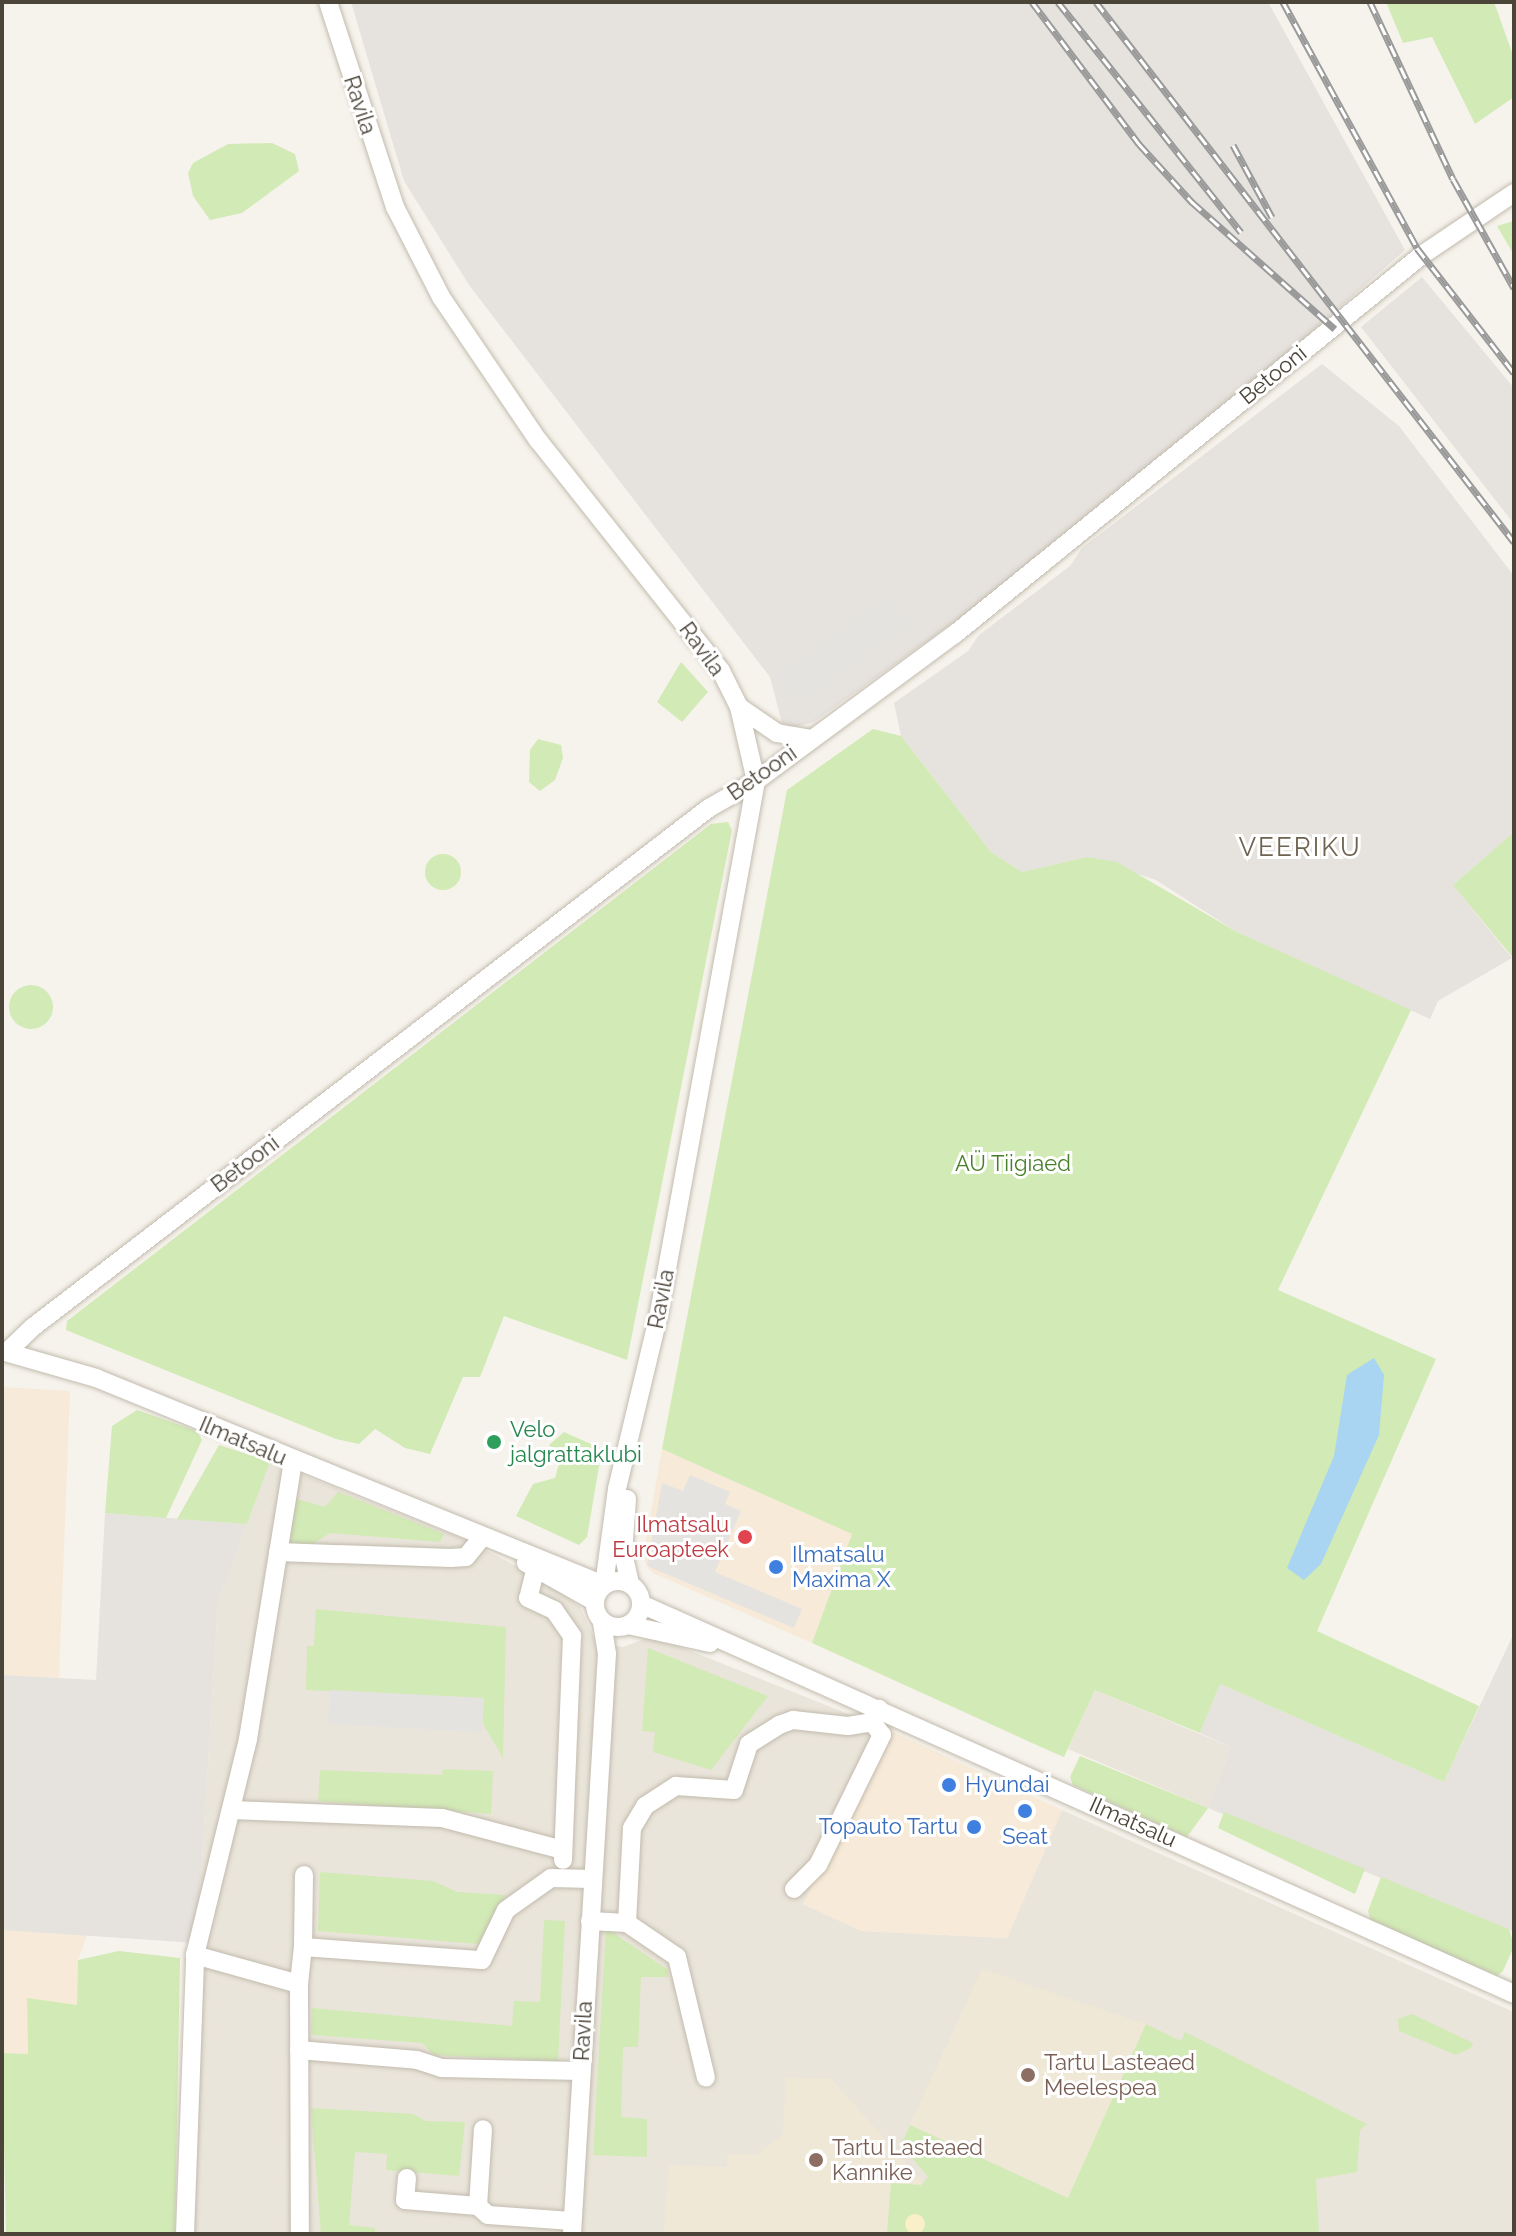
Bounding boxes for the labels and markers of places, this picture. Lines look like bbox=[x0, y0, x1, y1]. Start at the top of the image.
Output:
place label: Velo jalgrattaklubi bbox=[510, 1416, 642, 1468]
marker: Velo jalgrattaklubi bbox=[485, 1433, 503, 1451]
place label: Ilmatsalu Euroapteek bbox=[612, 1511, 729, 1562]
marker: Ilmatsalu Euroapteek bbox=[736, 1528, 754, 1546]
place label: Ilmatsalu Maxima X bbox=[792, 1541, 891, 1592]
marker: Ilmatsalu Maxima X bbox=[767, 1558, 785, 1576]
place label: Hyundai bbox=[965, 1772, 1050, 1798]
marker: Hyundai bbox=[940, 1776, 958, 1794]
marker: Seat bbox=[1016, 1802, 1034, 1820]
place label: Topauto Tartu bbox=[818, 1814, 958, 1840]
marker: Topauto Tartu bbox=[965, 1818, 983, 1836]
place label: Seat bbox=[1002, 1824, 1048, 1850]
place label: Tartu Lasteaed Meelespea bbox=[1044, 2049, 1195, 2100]
marker: Tartu Lasteaed Meelespea bbox=[1019, 2066, 1037, 2084]
place label: Tartu Lasteaed Kannike bbox=[832, 2134, 983, 2186]
marker: Tartu Lasteaed Kannike bbox=[807, 2151, 825, 2169]

